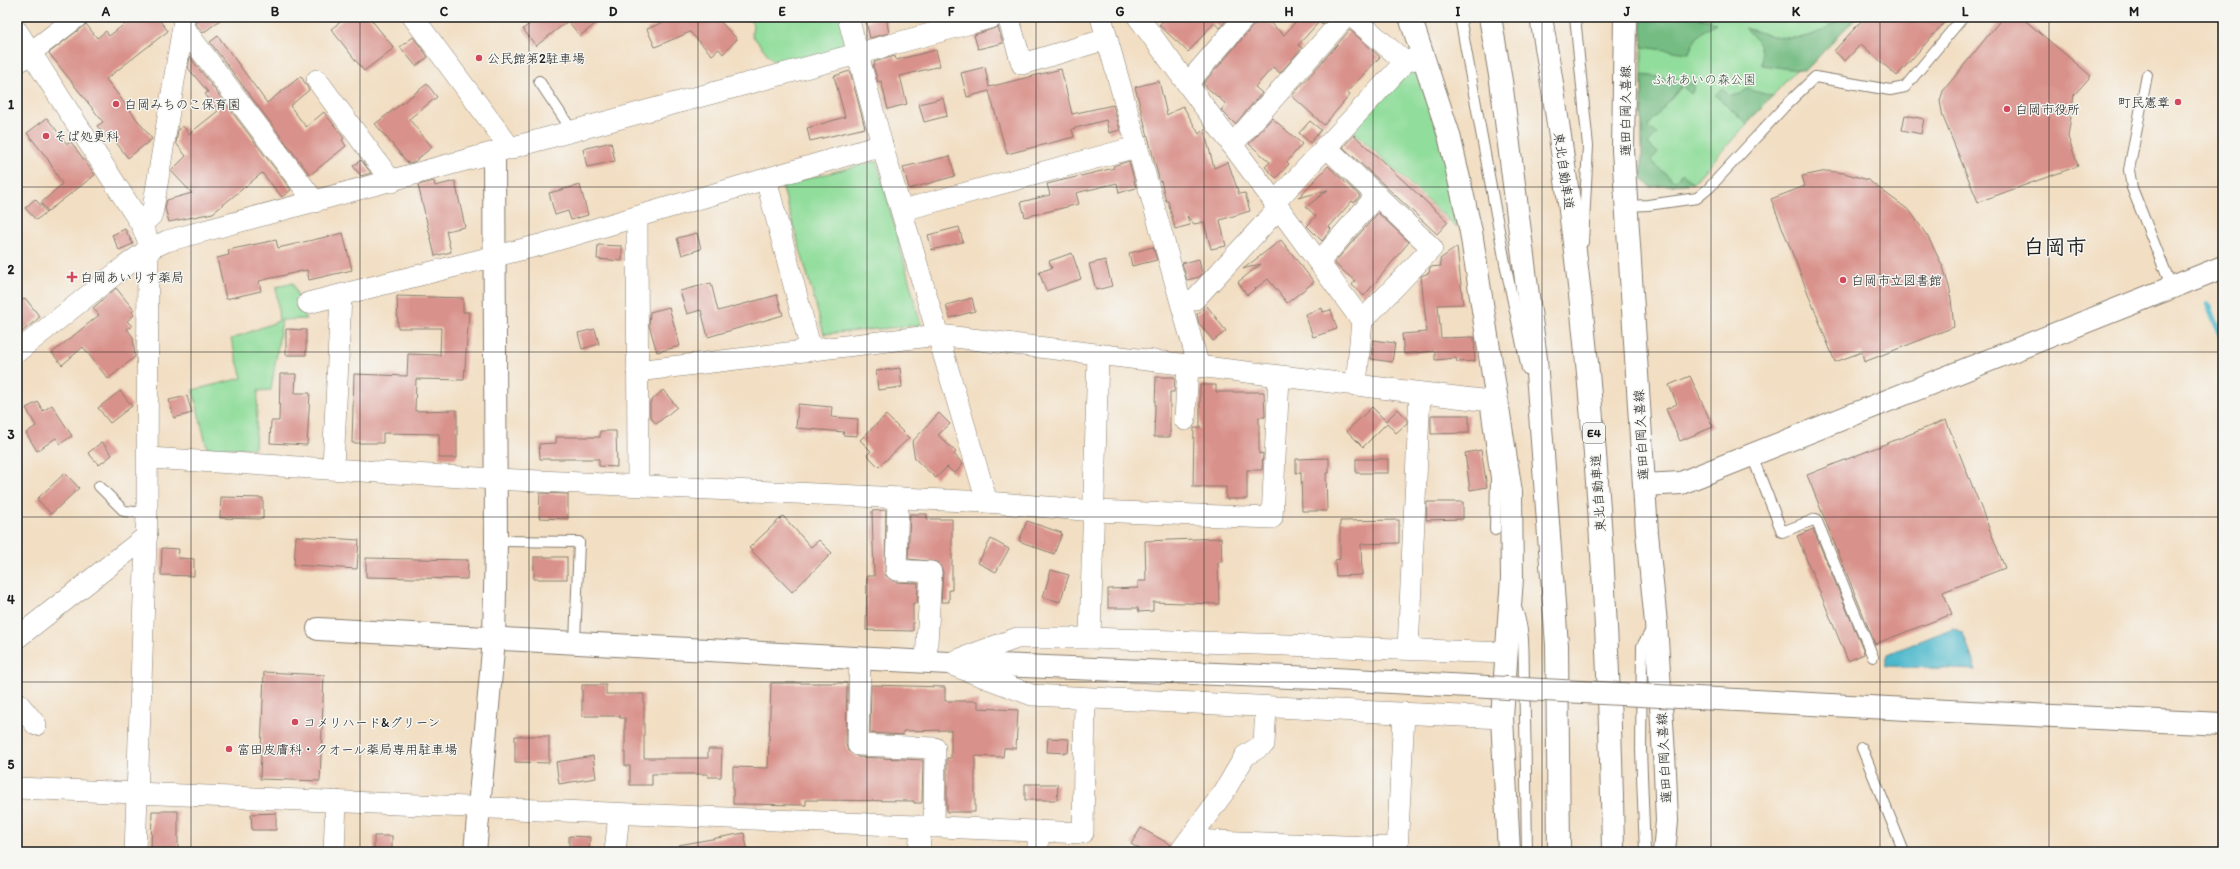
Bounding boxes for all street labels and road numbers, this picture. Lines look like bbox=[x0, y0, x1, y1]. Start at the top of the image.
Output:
street label: 蓮田白岡久喜線 bbox=[1618, 65, 1633, 157]
street label: 東北自動車道 bbox=[1551, 131, 1577, 211]
street label: 蓮田白岡久喜線 bbox=[1631, 388, 1651, 481]
road number: E4 bbox=[1583, 423, 1605, 443]
street label: 東北自動車道 bbox=[1588, 454, 1608, 532]
street label: 蓮田白岡久喜線 bbox=[1654, 711, 1674, 804]

